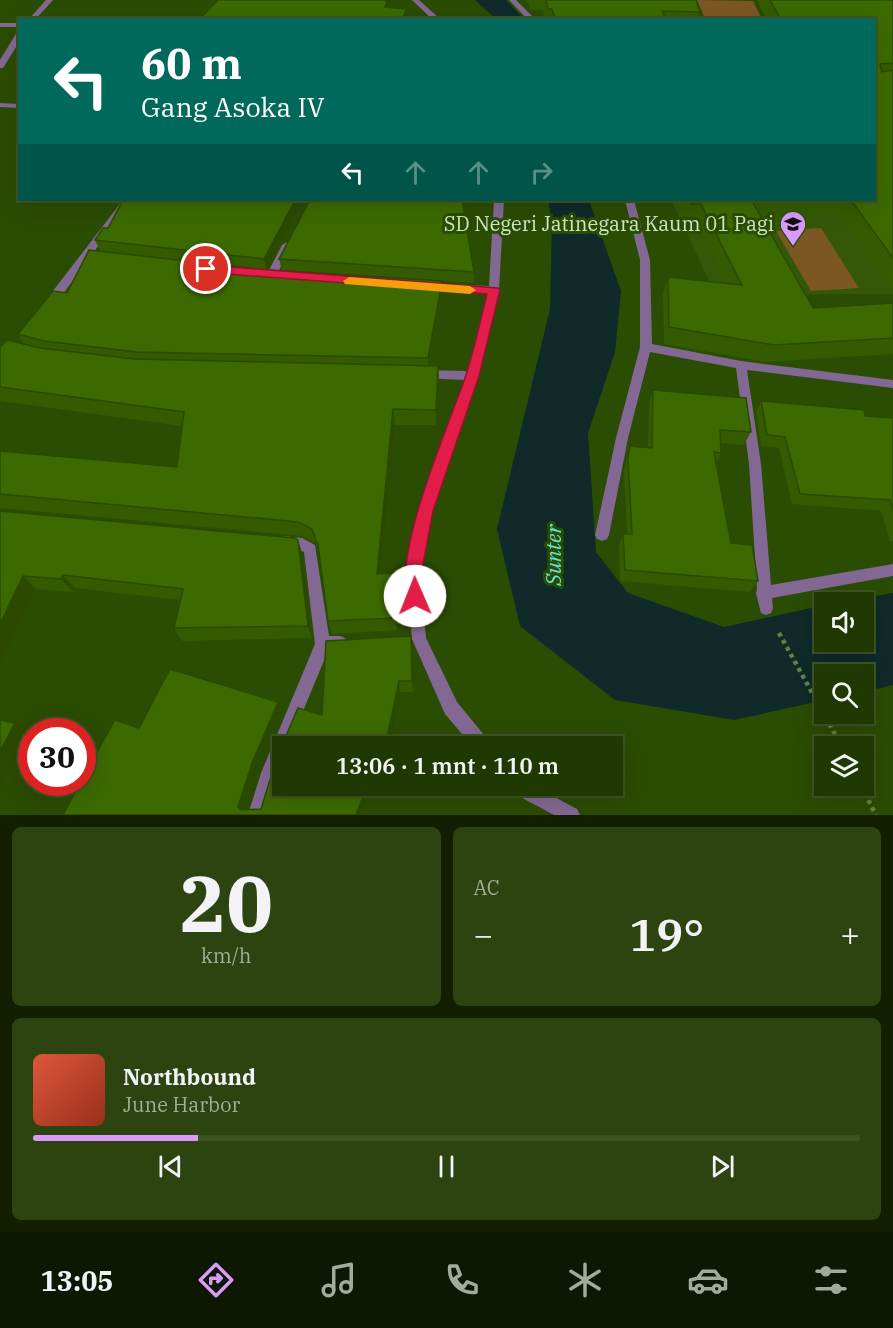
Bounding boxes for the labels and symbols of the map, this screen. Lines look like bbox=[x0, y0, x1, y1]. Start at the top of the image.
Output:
school or university icon: SD Negeri Jatinegara Kaum 01 Pagi bbox=[778, 209, 808, 247]
place label: SD Negeri Jatinegara Kaum 01 Pagi bbox=[444, 210, 774, 237]
pin bbox=[180, 243, 231, 294]
water label: Sunter bbox=[539, 524, 567, 587]
position arrow bbox=[383, 564, 447, 628]
speed limit sign: 30 bbox=[18, 718, 96, 796]

